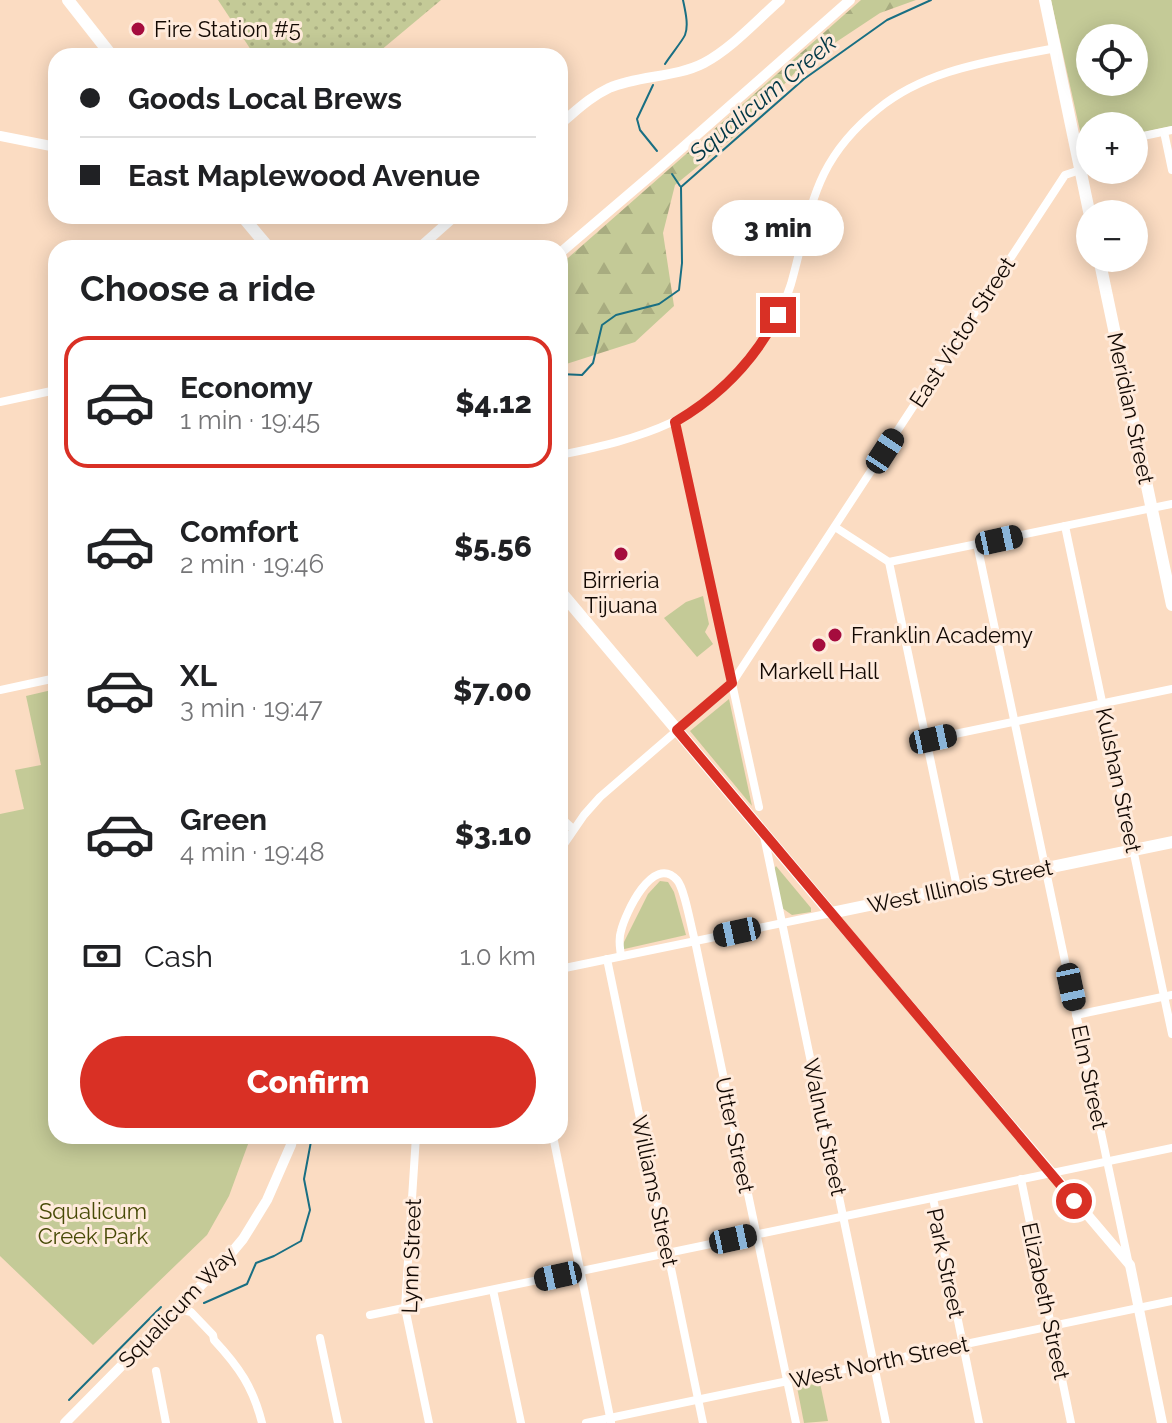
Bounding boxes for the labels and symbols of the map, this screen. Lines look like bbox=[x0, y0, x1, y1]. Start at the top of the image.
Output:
place label: Fire Station #5 bbox=[154, 16, 301, 42]
marker: Fire Station #5 bbox=[129, 20, 147, 38]
water label: Squalicum Creek bbox=[682, 28, 842, 168]
callout: 3 min bbox=[712, 199, 844, 255]
street label: East Victor Street bbox=[904, 251, 1021, 412]
route end bbox=[760, 297, 796, 333]
street label: Meridian Street bbox=[1102, 330, 1160, 487]
car bbox=[862, 424, 908, 478]
car bbox=[973, 523, 1025, 557]
marker: Birrieria Tijuana bbox=[612, 545, 630, 563]
place label: Birrieria Tijuana bbox=[582, 567, 660, 618]
place label: Franklin Academy bbox=[851, 622, 1033, 648]
marker: Franklin Academy bbox=[826, 626, 844, 644]
marker: Markell Hall bbox=[810, 636, 828, 654]
place label: Markell Hall bbox=[759, 658, 879, 684]
street label: Kulshan Street bbox=[1091, 705, 1147, 856]
car bbox=[907, 722, 959, 756]
street label: West Illinois Street bbox=[865, 854, 1055, 918]
car bbox=[711, 915, 763, 949]
car bbox=[1054, 961, 1088, 1013]
street label: Elm Street bbox=[1066, 1022, 1114, 1132]
street label: Walnut Street bbox=[798, 1056, 852, 1199]
street label: Utter Street bbox=[710, 1075, 760, 1196]
street label: Williams Street bbox=[626, 1113, 684, 1270]
route start bbox=[1056, 1183, 1092, 1219]
street label: Lynn Street bbox=[396, 1197, 426, 1314]
park label: Squalicum Creek Park bbox=[38, 1198, 149, 1249]
street label: Park Street bbox=[922, 1206, 970, 1321]
street label: Elizabeth Street bbox=[1017, 1220, 1075, 1383]
car bbox=[707, 1222, 759, 1256]
street label: Squalicum Way bbox=[113, 1241, 241, 1373]
car bbox=[532, 1259, 584, 1293]
street label: West North Street bbox=[787, 1330, 972, 1394]

